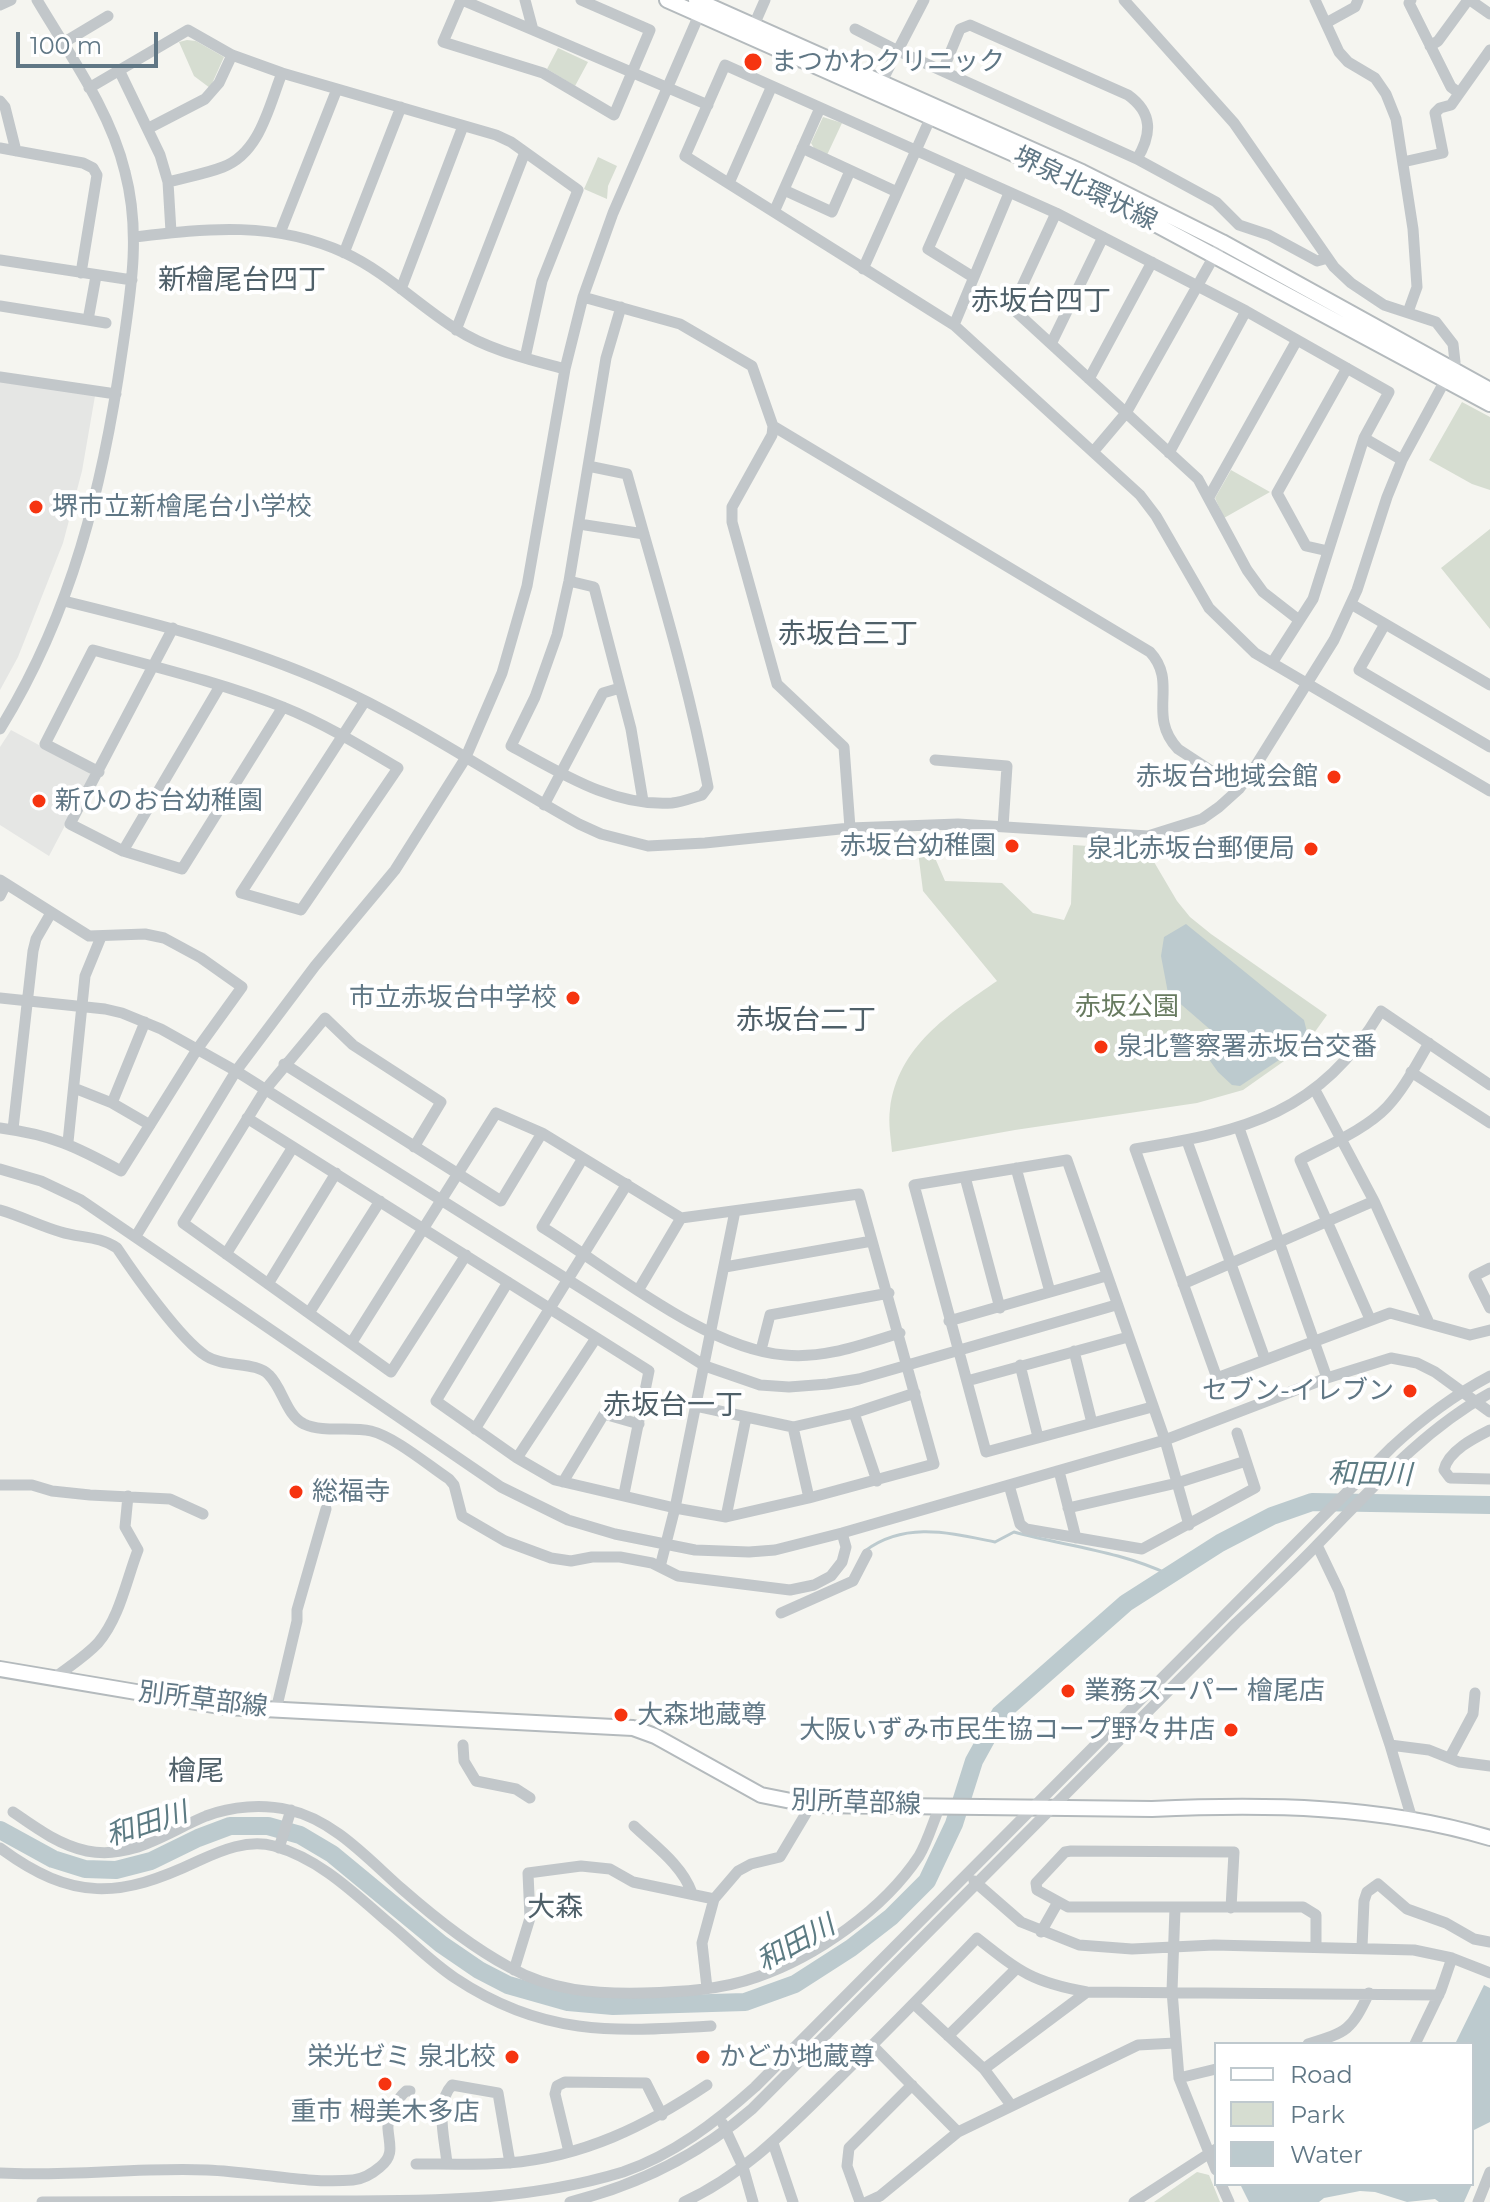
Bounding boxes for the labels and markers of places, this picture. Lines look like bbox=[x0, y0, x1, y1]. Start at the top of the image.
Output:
place label: まつかわクリニック bbox=[771, 46, 1005, 78]
marker: まつかわクリニック bbox=[742, 51, 764, 73]
place label: 堺市立新檜尾台小学校 bbox=[52, 491, 312, 523]
marker: 堺市立新檜尾台小学校 bbox=[27, 498, 45, 516]
place label: 赤坂台地域会館 bbox=[1136, 761, 1318, 793]
marker: 赤坂台地域会館 bbox=[1325, 768, 1343, 786]
place label: 新ひのお台幼稚園 bbox=[55, 785, 263, 817]
marker: 新ひのお台幼稚園 bbox=[30, 792, 48, 810]
place label: 赤坂台幼稚園 bbox=[840, 830, 996, 862]
place label: 泉北赤坂台郵便局 bbox=[1087, 833, 1295, 865]
marker: 赤坂台幼稚園 bbox=[1003, 837, 1021, 855]
marker: 泉北赤坂台郵便局 bbox=[1302, 840, 1320, 858]
place label: 市立赤坂台中学校 bbox=[349, 982, 557, 1014]
marker: 市立赤坂台中学校 bbox=[564, 989, 582, 1007]
place label: 泉北警察署赤坂台交番 bbox=[1117, 1031, 1377, 1063]
marker: 泉北警察署赤坂台交番 bbox=[1092, 1038, 1110, 1056]
place label: セブン-イレブン bbox=[1202, 1375, 1394, 1407]
marker: セブン-イレブン bbox=[1401, 1382, 1419, 1400]
place label: 総福寺 bbox=[312, 1476, 390, 1508]
marker: 総福寺 bbox=[287, 1483, 305, 1501]
place label: 業務スーパー 檜尾店 bbox=[1084, 1675, 1325, 1707]
marker: 業務スーパー 檜尾店 bbox=[1059, 1682, 1077, 1700]
place label: 大森地蔵尊 bbox=[637, 1699, 767, 1731]
marker: 大森地蔵尊 bbox=[612, 1706, 630, 1724]
place label: 大阪いずみ市民生協コープ野々井店 bbox=[799, 1714, 1215, 1746]
marker: 大阪いずみ市民生協コープ野々井店 bbox=[1222, 1721, 1240, 1739]
place label: 栄光ゼミ 泉北校 bbox=[307, 2041, 496, 2073]
place label: かどか地蔵尊 bbox=[719, 2041, 875, 2073]
marker: 栄光ゼミ 泉北校 bbox=[503, 2048, 521, 2066]
marker: かどか地蔵尊 bbox=[694, 2048, 712, 2066]
marker: 重市 栂美木多店 bbox=[376, 2075, 394, 2093]
place label: 重市 栂美木多店 bbox=[291, 2096, 479, 2128]

